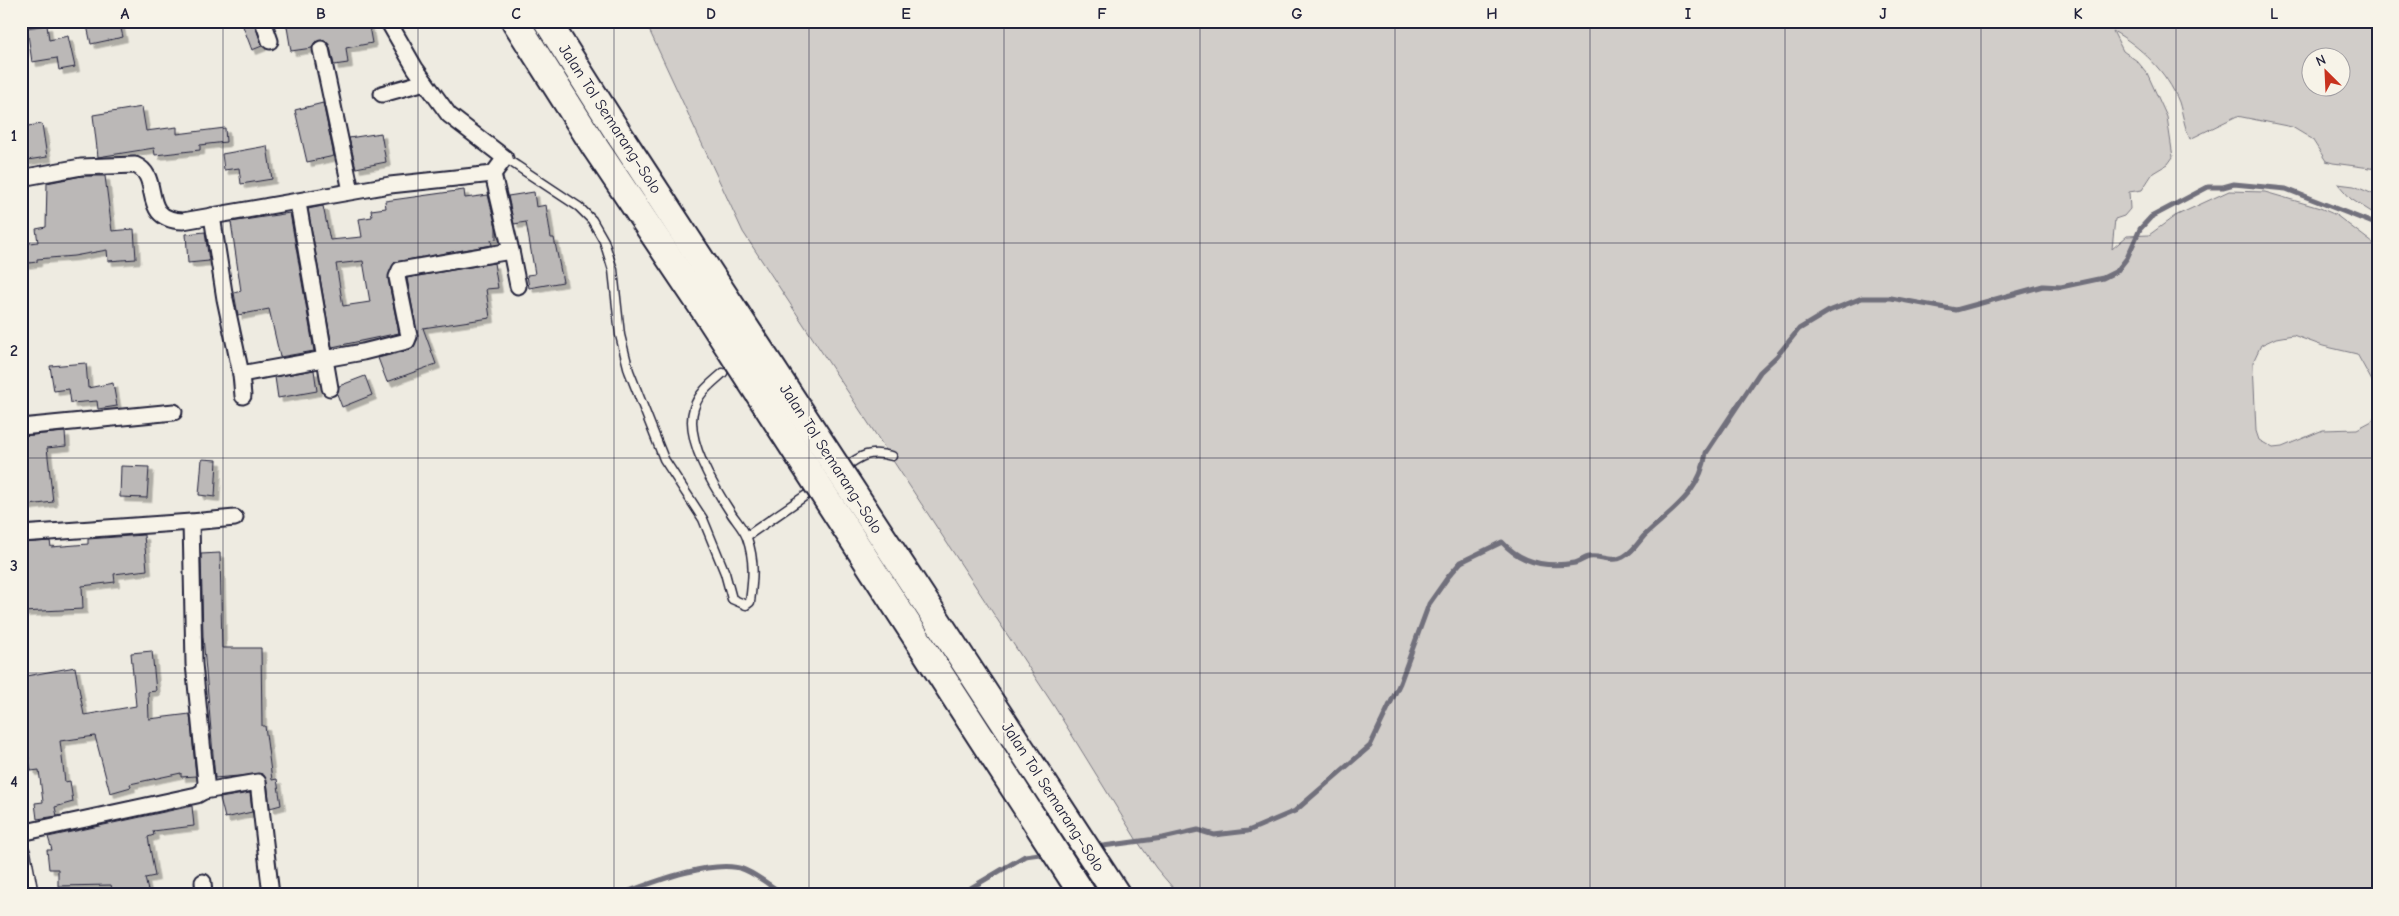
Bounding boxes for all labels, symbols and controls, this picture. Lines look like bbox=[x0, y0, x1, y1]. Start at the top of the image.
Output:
text: A bbox=[121, 5, 130, 23]
text: B bbox=[316, 5, 326, 23]
text: C bbox=[511, 5, 521, 23]
text: D bbox=[706, 5, 716, 23]
text: E bbox=[901, 5, 911, 23]
text: F bbox=[1097, 5, 1107, 23]
text: G bbox=[1291, 5, 1303, 23]
text: H bbox=[1486, 5, 1498, 23]
text: I bbox=[1685, 5, 1691, 23]
text: J bbox=[1879, 5, 1887, 23]
text: K bbox=[2073, 5, 2083, 23]
text: L bbox=[2270, 5, 2278, 23]
street label: Jalan Tol Semarang–Solo bbox=[555, 41, 665, 197]
north arrow bbox=[2302, 48, 2352, 98]
text: N bbox=[2313, 51, 2329, 70]
text: 1 bbox=[11, 127, 17, 145]
text: 2 bbox=[10, 342, 18, 360]
street label: Jalan Tol Semarang–Solo bbox=[776, 381, 886, 537]
text: 3 bbox=[10, 557, 18, 575]
street label: Jalan Tol Semarang–Solo bbox=[998, 719, 1108, 875]
text: 4 bbox=[10, 773, 18, 791]

